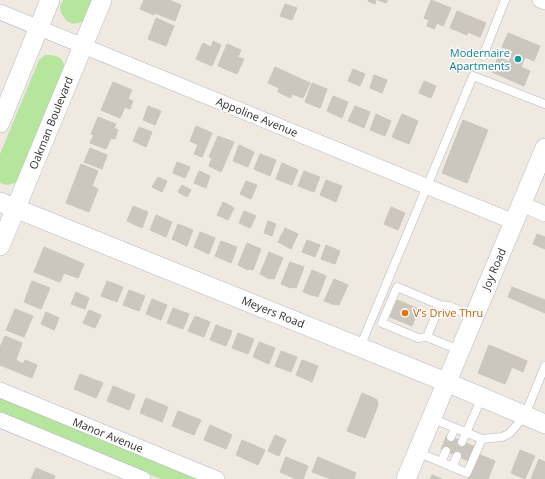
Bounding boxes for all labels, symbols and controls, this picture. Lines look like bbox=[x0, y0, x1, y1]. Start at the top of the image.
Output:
place label: Modernaire Apartments bbox=[450, 45, 510, 73]
marker: Modernaire Apartments bbox=[513, 54, 523, 64]
street label: Oakman Boulevard bbox=[25, 74, 76, 171]
street label: Appoline Avenue bbox=[214, 93, 300, 140]
street label: Joy Road bbox=[478, 246, 509, 293]
street label: Meyers Road bbox=[239, 292, 307, 331]
place label: V’s Drive Thru bbox=[413, 305, 483, 320]
marker: V’s Drive Thru bbox=[400, 308, 410, 318]
street label: Manor Avenue bbox=[71, 414, 146, 456]

